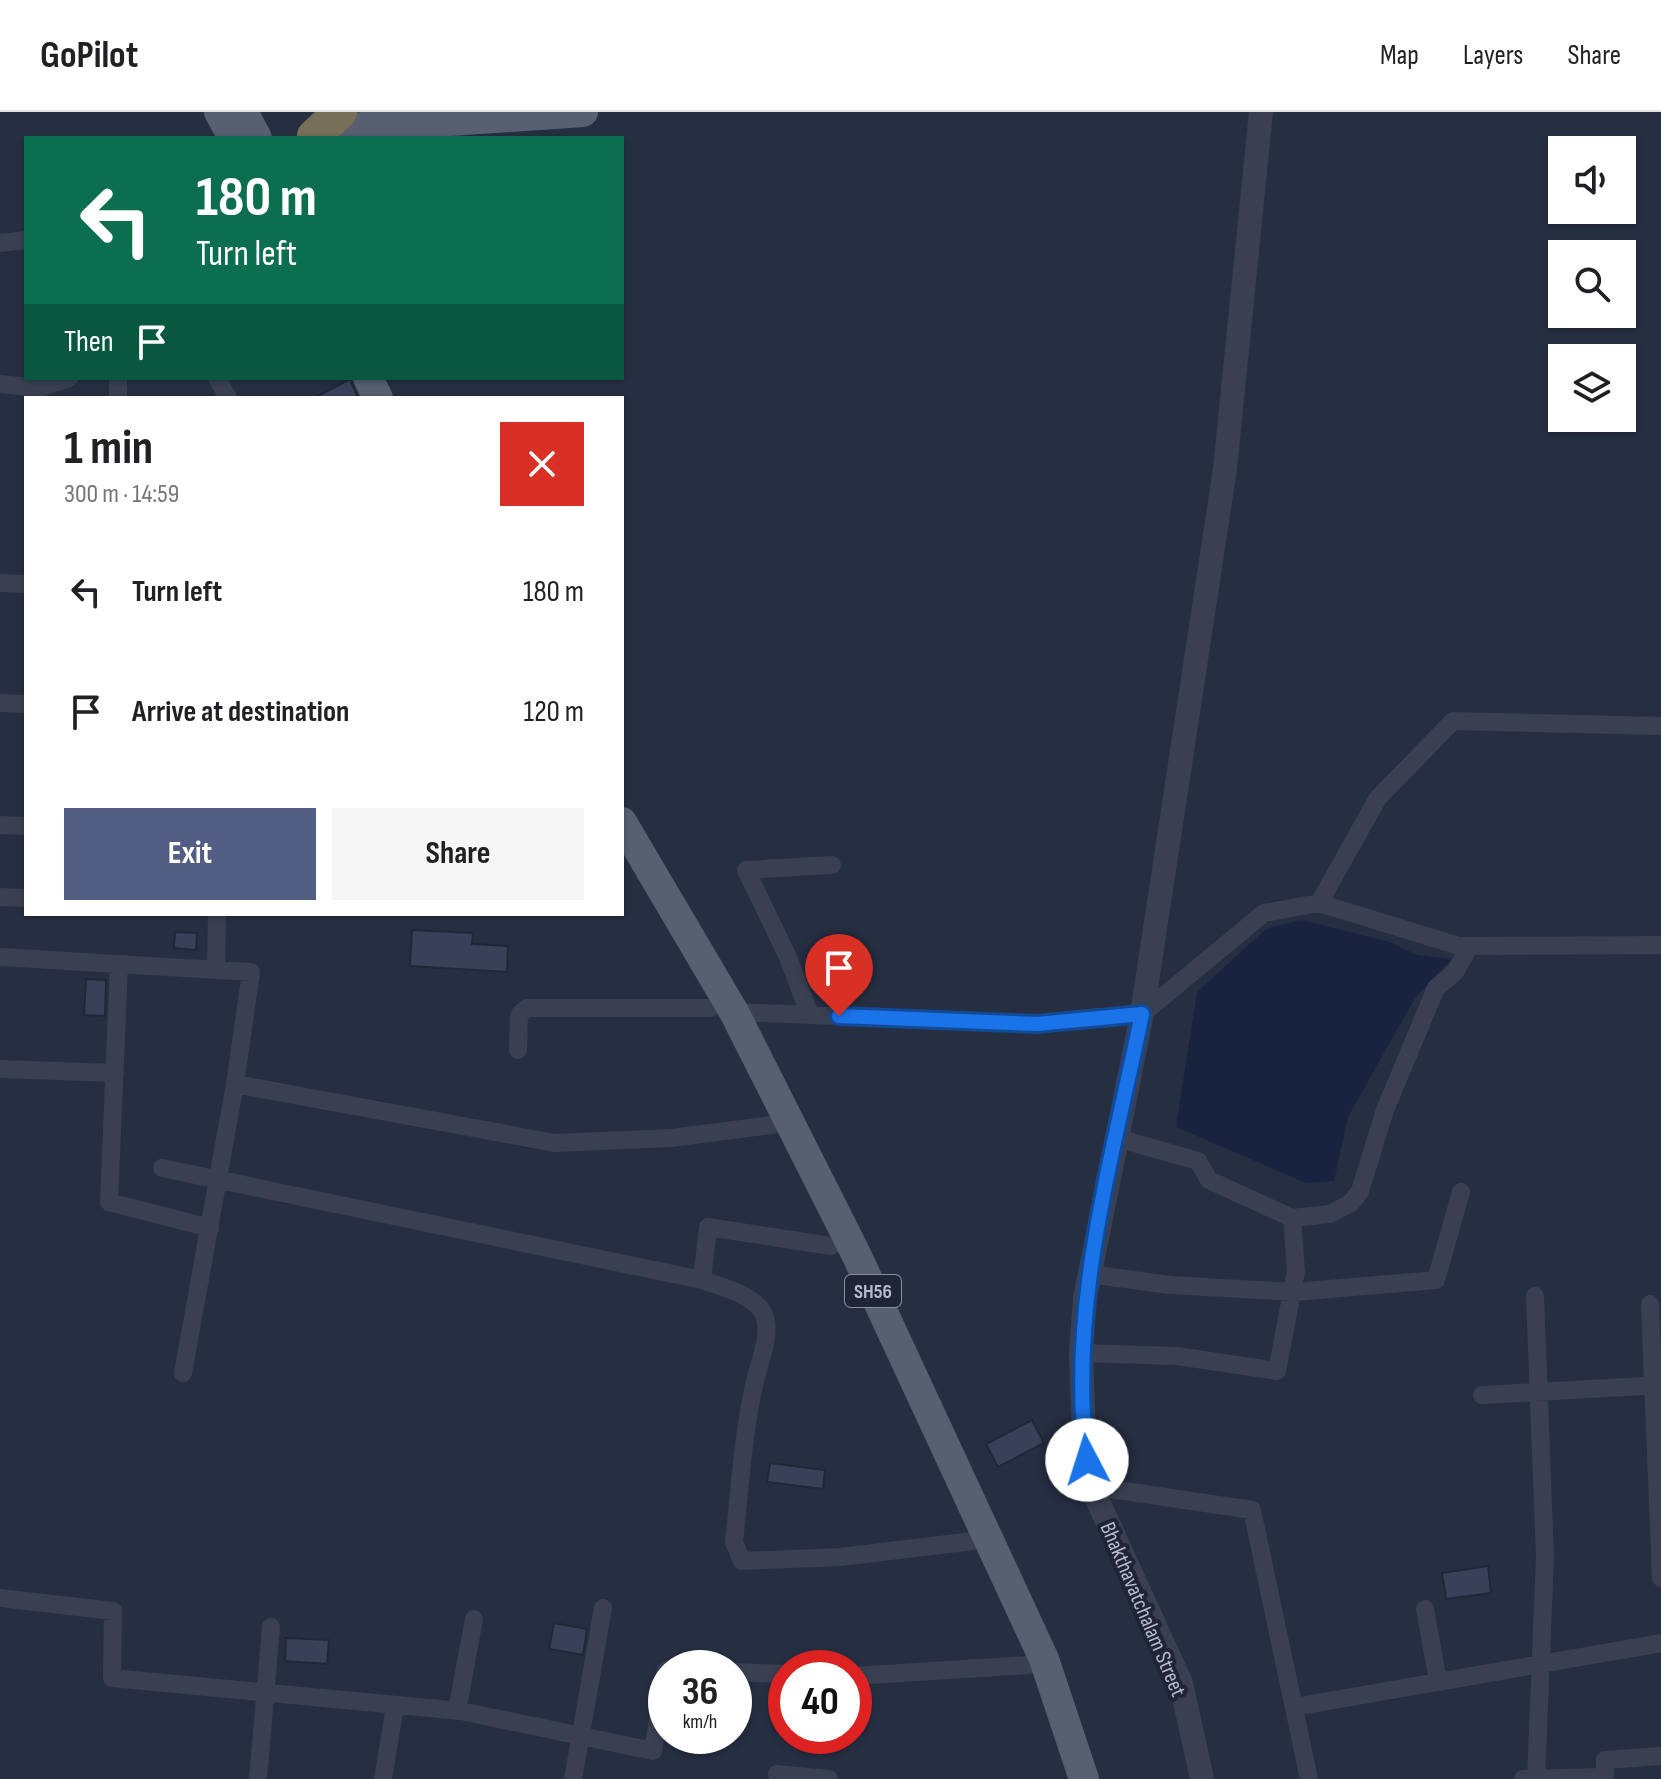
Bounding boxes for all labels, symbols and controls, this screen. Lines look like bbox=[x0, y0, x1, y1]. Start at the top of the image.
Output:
text: GoPilot bbox=[40, 33, 138, 78]
text: Map bbox=[1380, 39, 1419, 72]
text: Layers bbox=[1463, 39, 1523, 72]
text: Share bbox=[1567, 39, 1621, 72]
map controls bbox=[1548, 136, 1636, 432]
button: sound bbox=[1548, 136, 1636, 224]
text: 180 m bbox=[196, 165, 317, 232]
icon: left bbox=[64, 168, 168, 272]
text: Turn left bbox=[196, 233, 297, 276]
button: search bbox=[1548, 240, 1636, 328]
icon: arrive bbox=[130, 320, 174, 364]
text: Then bbox=[64, 324, 114, 360]
button: layers bbox=[1548, 344, 1636, 432]
text: 1 min bbox=[64, 420, 153, 477]
button: close bbox=[500, 422, 584, 506]
text: 300 m · 14:59 bbox=[64, 479, 179, 510]
icon: left bbox=[64, 570, 108, 614]
text: Turn left bbox=[132, 574, 222, 610]
text: 180 m bbox=[523, 574, 584, 610]
icon: arrive bbox=[64, 690, 108, 734]
text: Arrive at destination bbox=[132, 694, 349, 730]
text: 120 m bbox=[523, 694, 584, 730]
button: Exit bbox=[64, 808, 316, 900]
button: Share bbox=[332, 808, 584, 900]
pin bbox=[805, 934, 873, 1016]
icon: arrive bbox=[817, 946, 861, 990]
road number: SH56 bbox=[845, 1275, 901, 1307]
position arrow bbox=[1045, 1418, 1129, 1502]
street label: Bhakthavatchalam Street bbox=[1094, 1518, 1192, 1701]
speed limit sign: 40 bbox=[768, 1650, 872, 1754]
text: 36 bbox=[682, 1668, 718, 1716]
text: km/h bbox=[683, 1710, 717, 1734]

